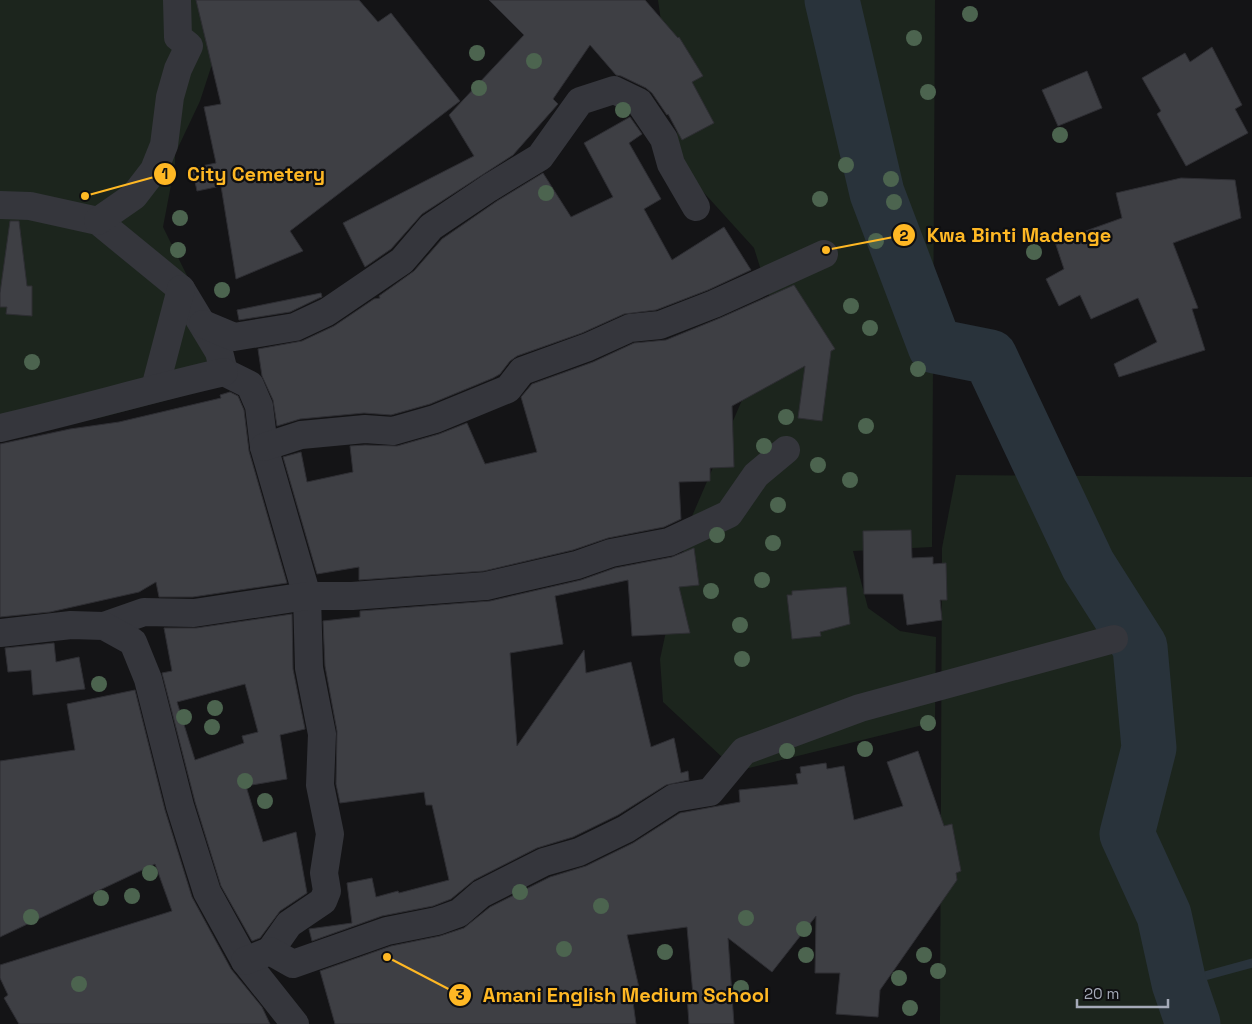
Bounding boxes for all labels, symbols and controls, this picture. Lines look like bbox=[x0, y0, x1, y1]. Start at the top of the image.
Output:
callout: City Cemetery bbox=[152, 157, 335, 192]
text: City Cemetery bbox=[187, 161, 325, 187]
text: 1 bbox=[162, 164, 168, 183]
callout: Kwa Binti Madenge bbox=[891, 218, 1121, 253]
text: Kwa Binti Madenge bbox=[927, 222, 1111, 248]
text: 2 bbox=[900, 226, 909, 245]
scale bar bbox=[1077, 976, 1168, 1008]
callout: Amani English Medium School bbox=[447, 978, 779, 1013]
text: Amani English Medium School bbox=[483, 982, 769, 1008]
text: 20 m bbox=[1084, 984, 1119, 1003]
text: 3 bbox=[455, 985, 465, 1004]

